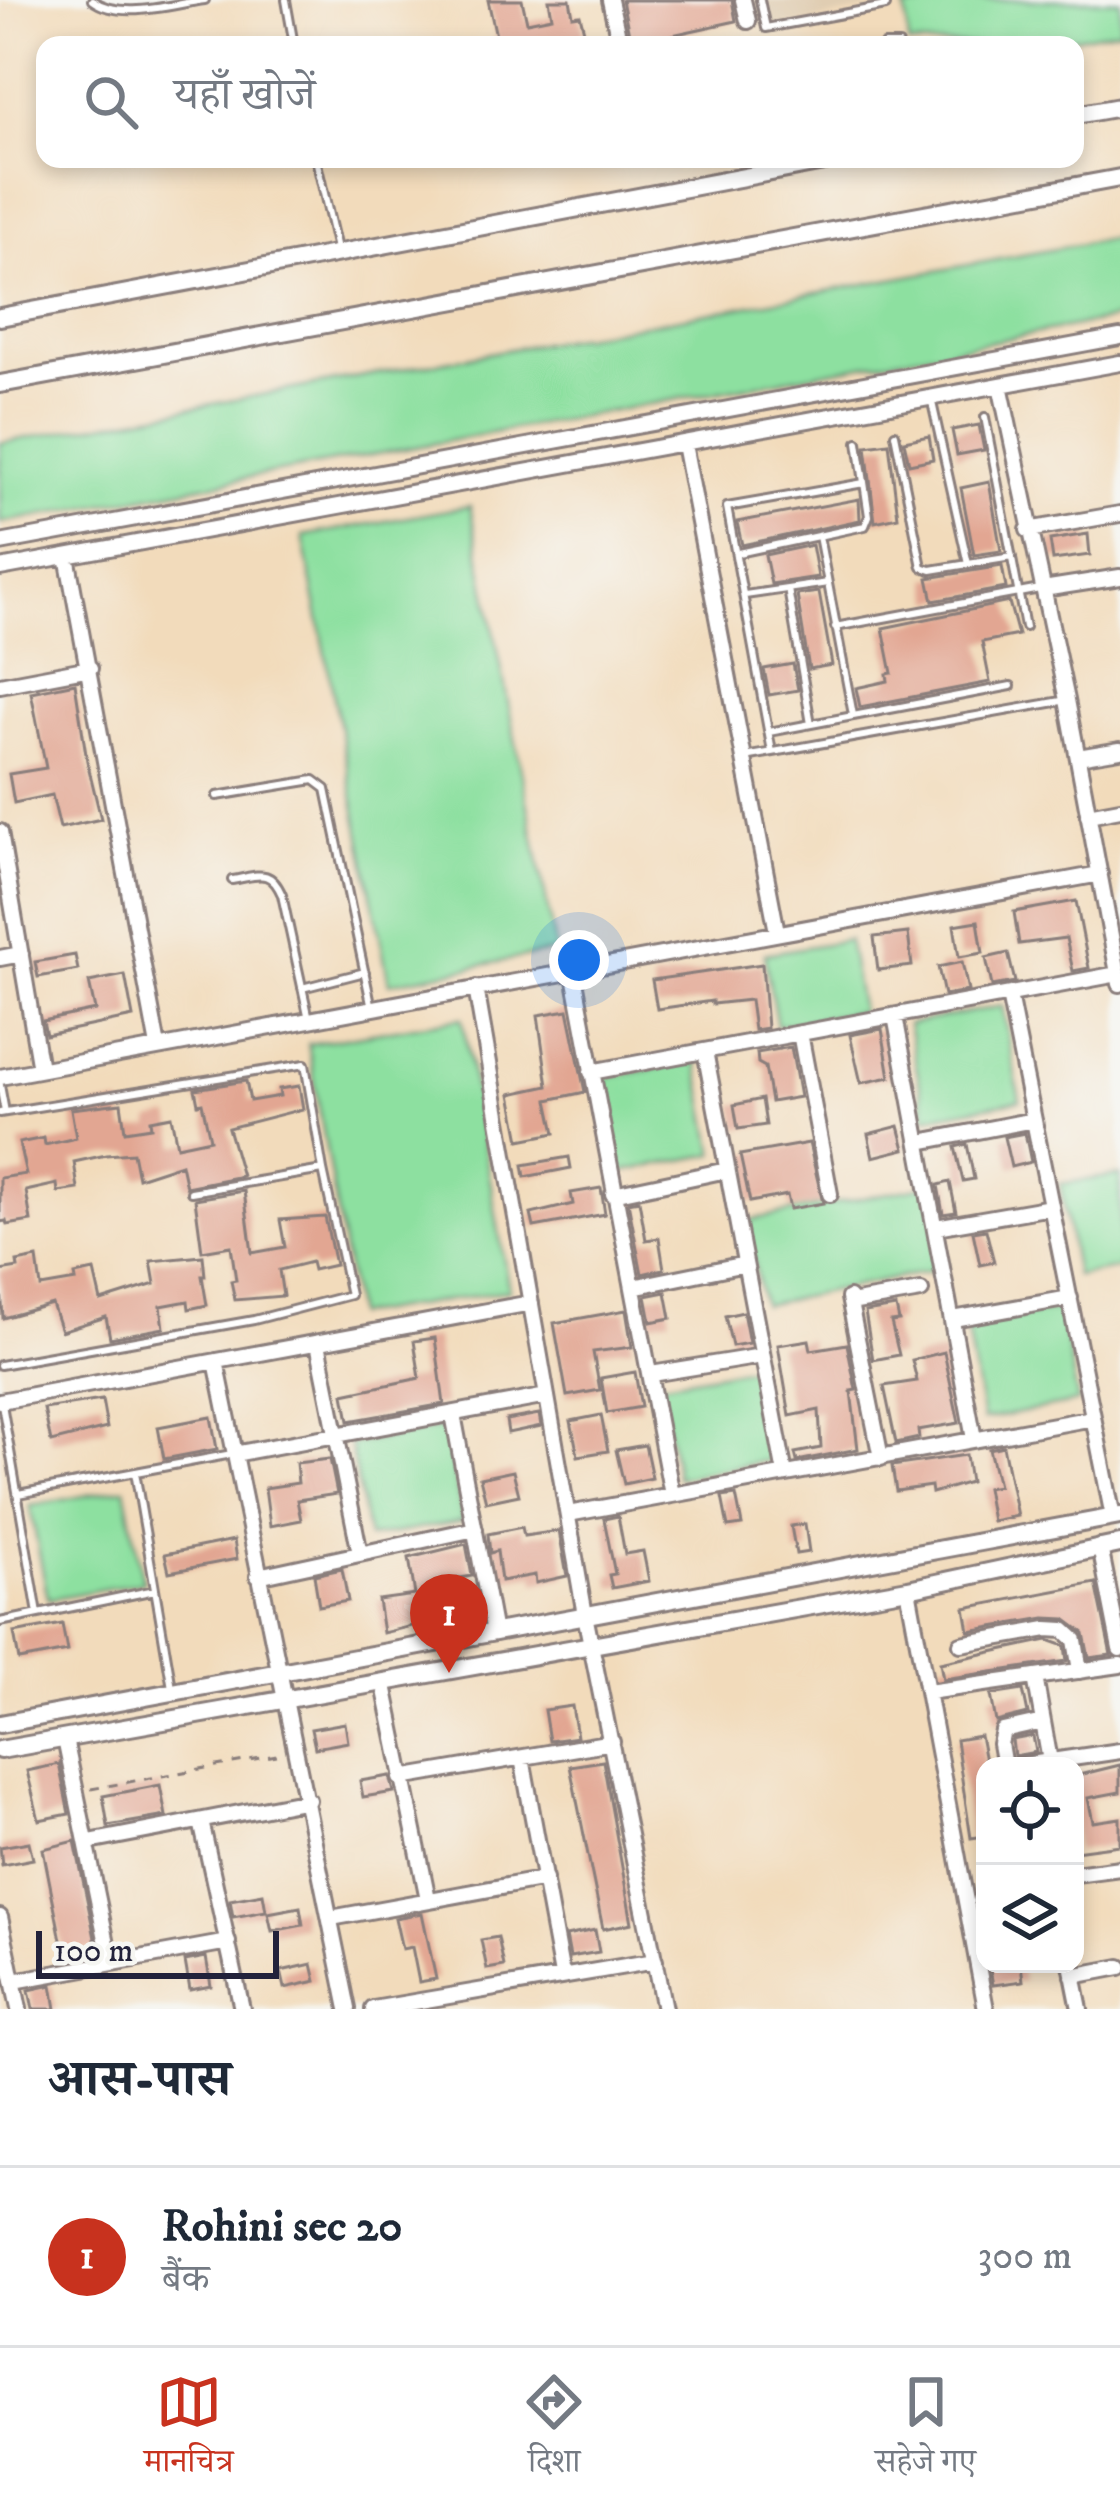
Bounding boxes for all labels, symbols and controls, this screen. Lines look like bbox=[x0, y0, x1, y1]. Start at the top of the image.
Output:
search box bbox=[36, 36, 1084, 168]
text: यहाँ खोजें bbox=[174, 68, 315, 124]
icon: search bbox=[78, 69, 144, 135]
your location bbox=[549, 930, 609, 990]
pin: 1 bbox=[410, 1574, 488, 1673]
map controls bbox=[976, 1757, 1084, 1973]
button: locate bbox=[976, 1757, 1084, 1865]
button: layers bbox=[976, 1865, 1084, 1973]
scale bar bbox=[36, 1925, 279, 1978]
text: 100 m bbox=[54, 1931, 133, 1972]
text: आस-पास bbox=[48, 2048, 231, 2112]
text: Rohini sec 20 bbox=[162, 2199, 402, 2255]
text: 1 bbox=[80, 2232, 94, 2281]
text: 300 m bbox=[978, 2232, 1072, 2281]
text: बैंक bbox=[162, 2255, 210, 2304]
tab: मानचित्र bbox=[144, 2369, 233, 2493]
tab: दिशा bbox=[521, 2369, 587, 2493]
tab: सहेजे गए bbox=[875, 2369, 976, 2493]

